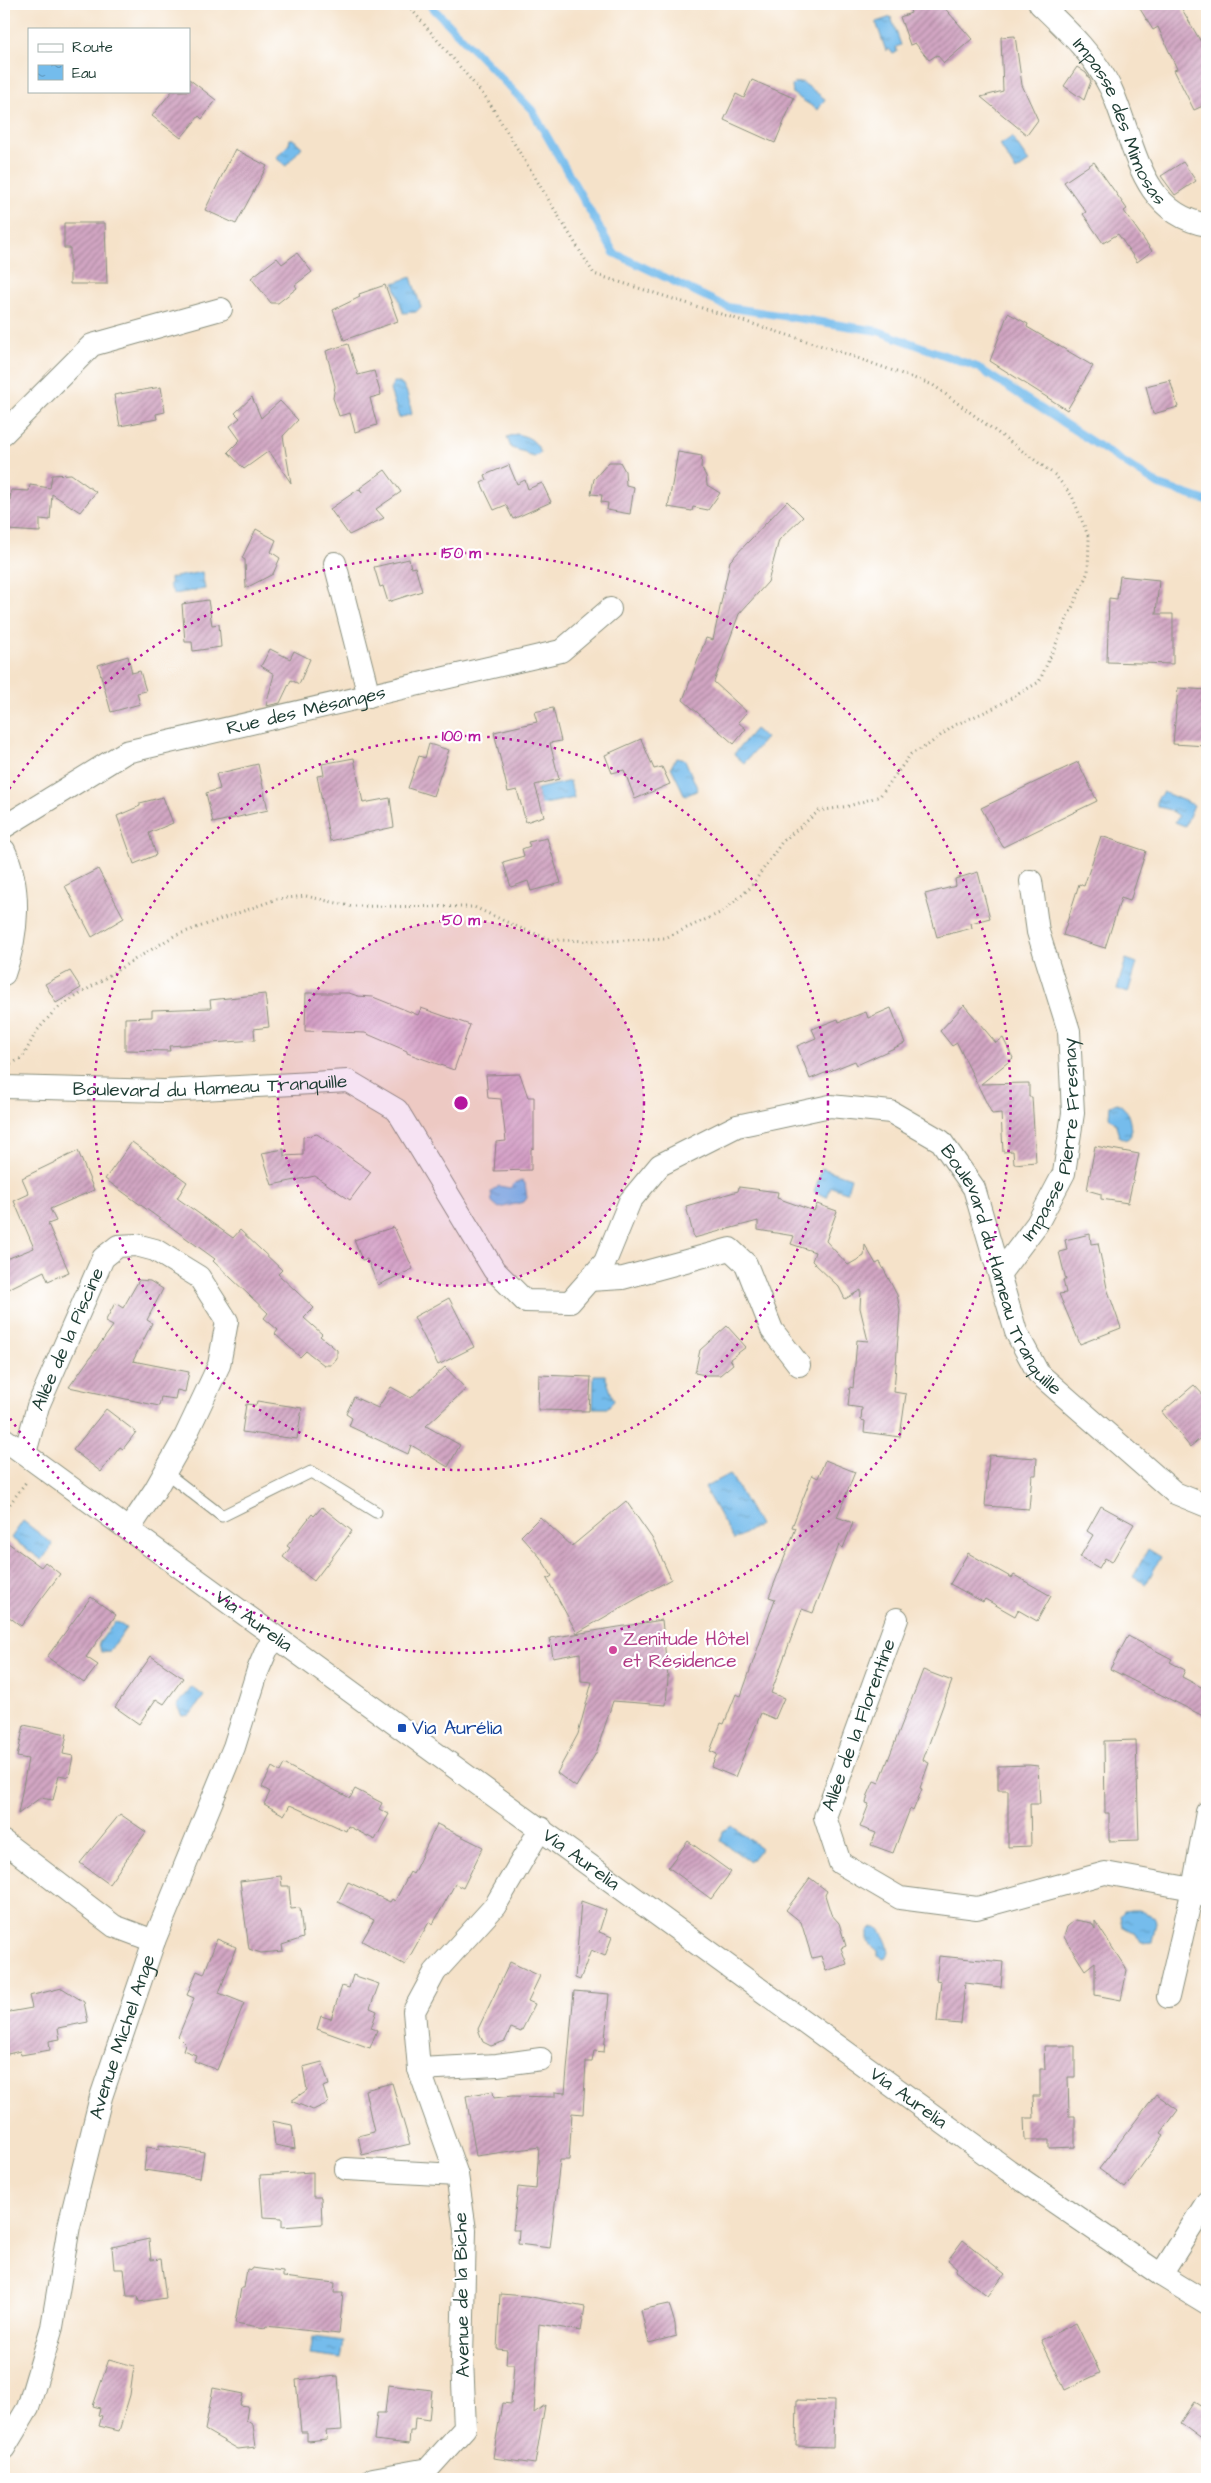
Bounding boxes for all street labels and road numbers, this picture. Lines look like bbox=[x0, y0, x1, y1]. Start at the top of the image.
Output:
street label: Impasse des Mimosas bbox=[1066, 31, 1173, 211]
street label: Rue des Mésanges bbox=[224, 679, 388, 742]
street label: Impasse Pierre Fresnay bbox=[1015, 1037, 1087, 1247]
street label: Boulevard du Hameau Tranquille bbox=[72, 1068, 348, 1105]
street label: Boulevard du Hameau Tranquille bbox=[934, 1139, 1068, 1401]
street label: Allée de la Piscine bbox=[24, 1263, 111, 1415]
street label: Via Aurelia bbox=[209, 1583, 298, 1659]
street label: Allée de la Florentine bbox=[815, 1635, 903, 1815]
street label: Via Aurelia bbox=[537, 1822, 626, 1897]
street label: Avenue Michel Ange bbox=[82, 1951, 162, 2122]
street label: Via Aurelia bbox=[864, 2060, 953, 2135]
street label: Avenue de la Biche bbox=[447, 2212, 477, 2378]

